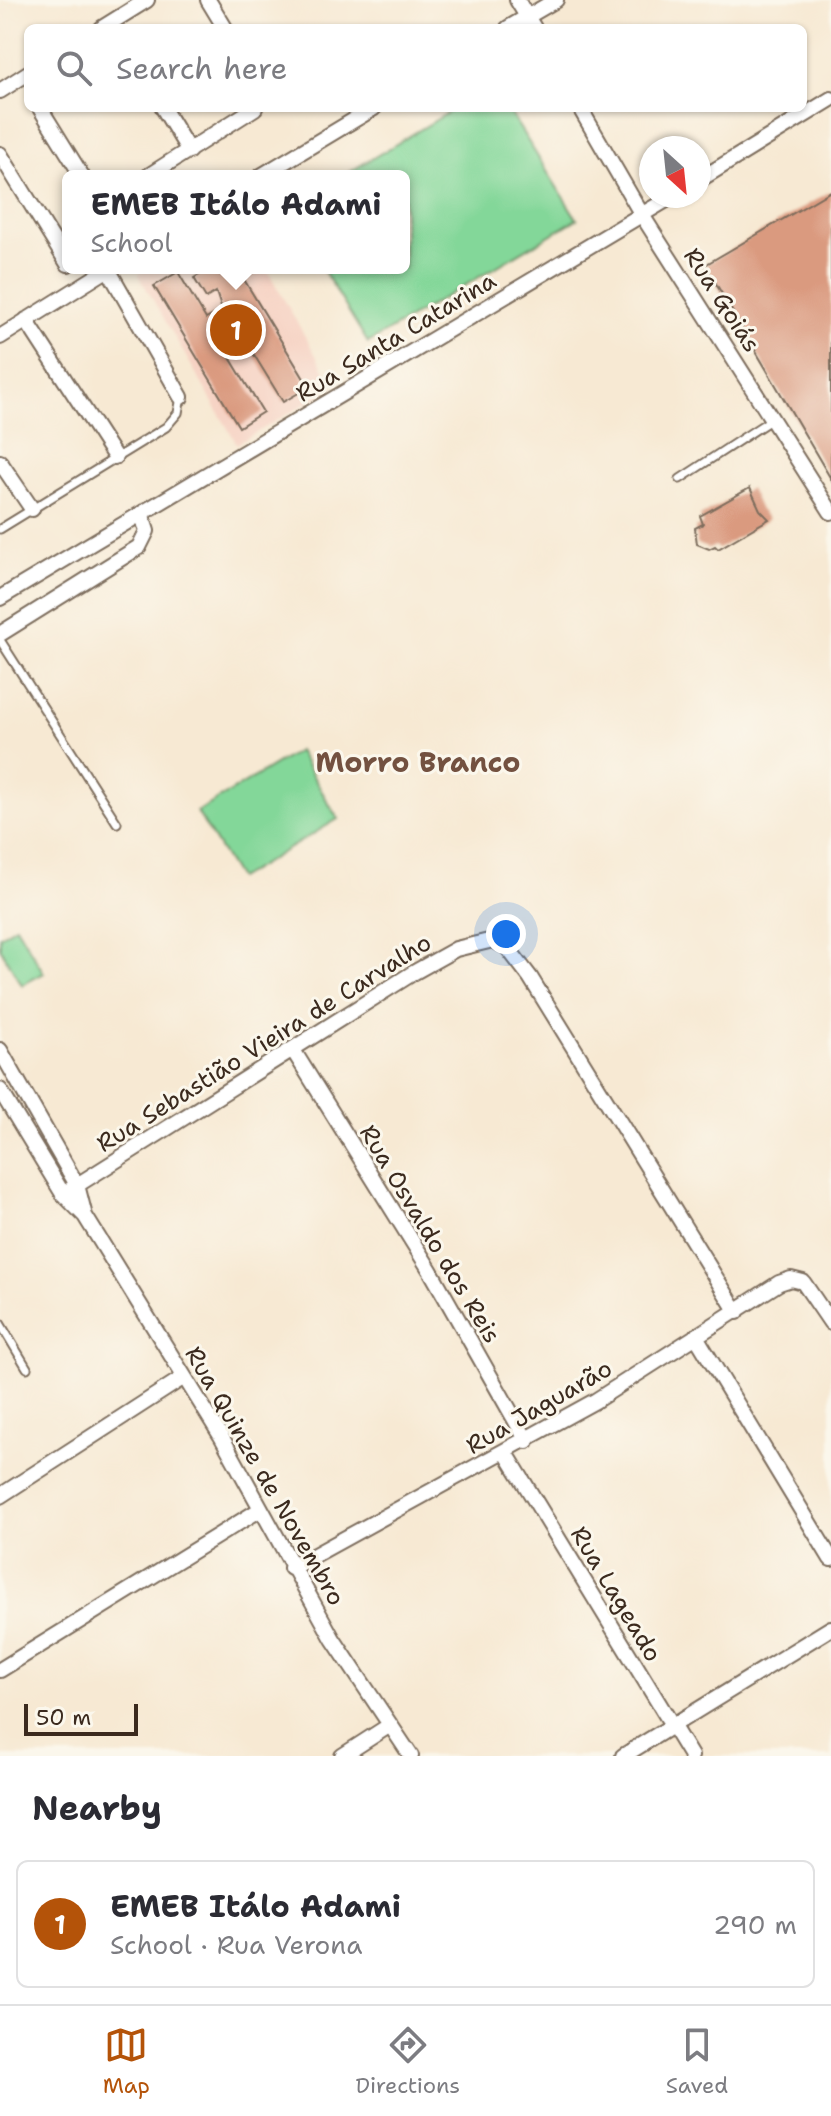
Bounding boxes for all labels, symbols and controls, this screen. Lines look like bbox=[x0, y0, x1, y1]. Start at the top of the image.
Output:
search box bbox=[24, 24, 807, 112]
icon: search bbox=[52, 46, 96, 90]
text: Search here bbox=[116, 48, 287, 89]
north arrow bbox=[639, 136, 711, 208]
popup bbox=[62, 170, 410, 274]
text: EMEB Itálo Adami bbox=[91, 184, 381, 225]
text: School bbox=[91, 225, 172, 260]
street label: Rua Goiás bbox=[676, 242, 768, 358]
street label: Rua Santa Catarina bbox=[290, 264, 502, 409]
pin: 1 bbox=[210, 300, 262, 360]
district label: Morro Branco bbox=[315, 743, 521, 781]
your location bbox=[486, 914, 526, 954]
street label: Rua Sebastião Vieira de Carvalho bbox=[91, 926, 437, 1160]
street label: Rua Osvaldo dos Reis bbox=[352, 1119, 508, 1349]
street label: Rua Quinze de Novembro bbox=[178, 1341, 352, 1611]
street label: Rua Jaguarão bbox=[460, 1352, 618, 1462]
street label: Rua Lageado bbox=[563, 1520, 669, 1668]
scale bar bbox=[24, 1700, 138, 1736]
text: 50 m bbox=[36, 1703, 91, 1732]
text: Nearby bbox=[32, 1785, 162, 1831]
text: EMEB Itálo Adami bbox=[110, 1886, 401, 1927]
text: 1 bbox=[54, 1907, 66, 1942]
text: 290 m bbox=[713, 1907, 797, 1942]
text: School · Rua Verona bbox=[110, 1927, 362, 1962]
tab: Map bbox=[103, 2023, 150, 2100]
tab: Directions bbox=[355, 2023, 460, 2100]
tab: Saved bbox=[666, 2023, 728, 2100]

